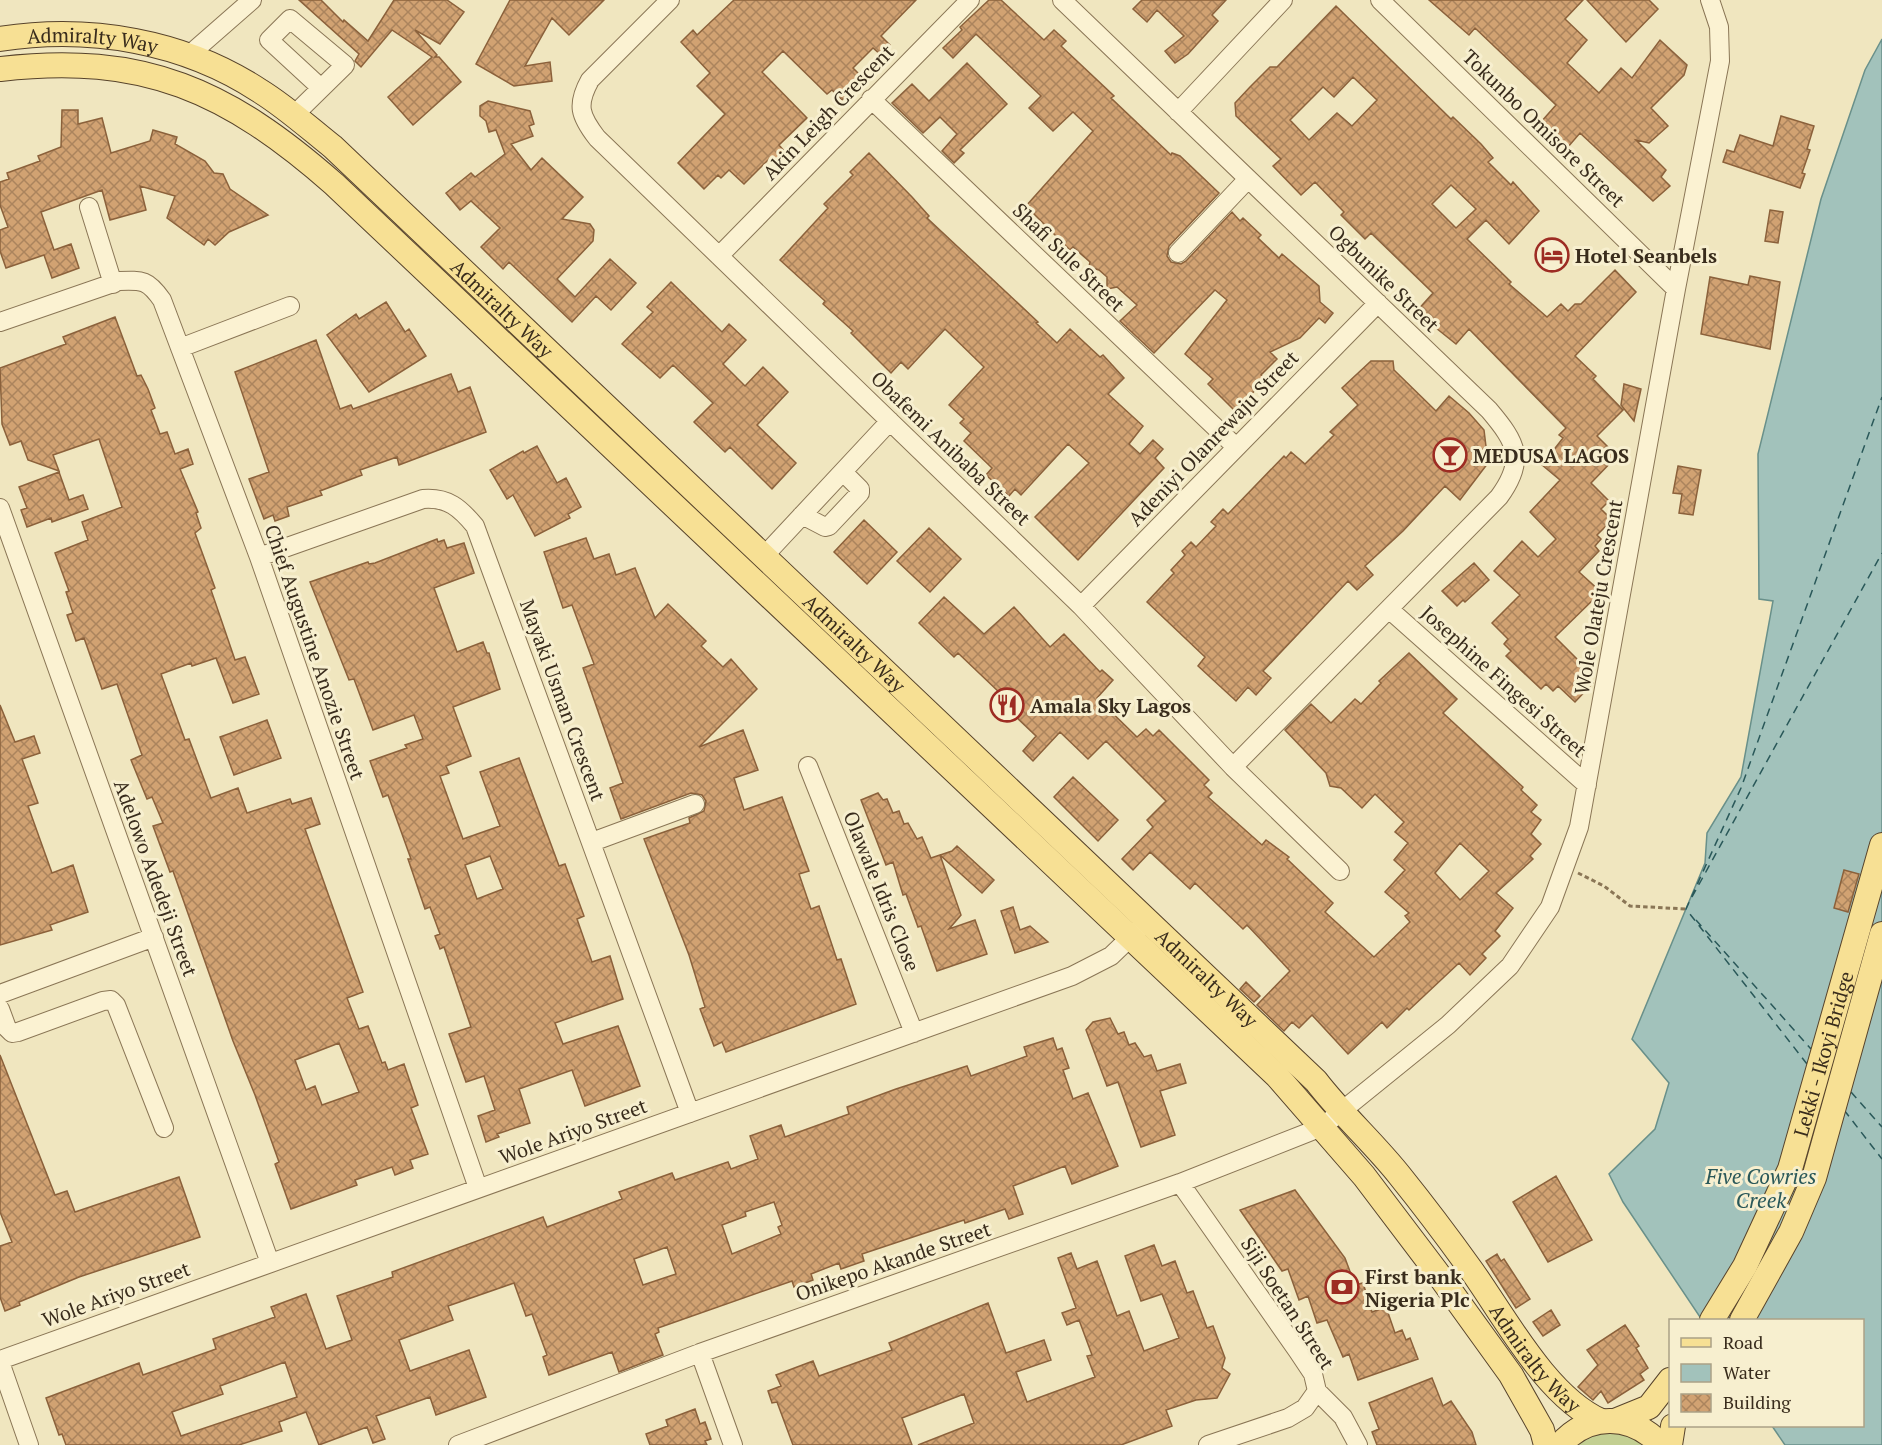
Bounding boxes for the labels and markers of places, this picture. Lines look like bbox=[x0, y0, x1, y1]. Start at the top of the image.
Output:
hotel icon: Hotel Seanbels bbox=[1534, 237, 1570, 273]
place label: Hotel Seanbels bbox=[1575, 242, 1717, 269]
bar icon: MEDUSA LAGOS bbox=[1432, 437, 1468, 473]
place label: MEDUSA LAGOS bbox=[1473, 442, 1629, 469]
restaurant icon: Amala Sky Lagos bbox=[989, 687, 1025, 723]
place label: Amala Sky Lagos bbox=[1030, 692, 1191, 719]
place label: First bank Nigeria Plc bbox=[1365, 1263, 1470, 1313]
bank icon: First bank Nigeria Plc bbox=[1324, 1269, 1360, 1305]

